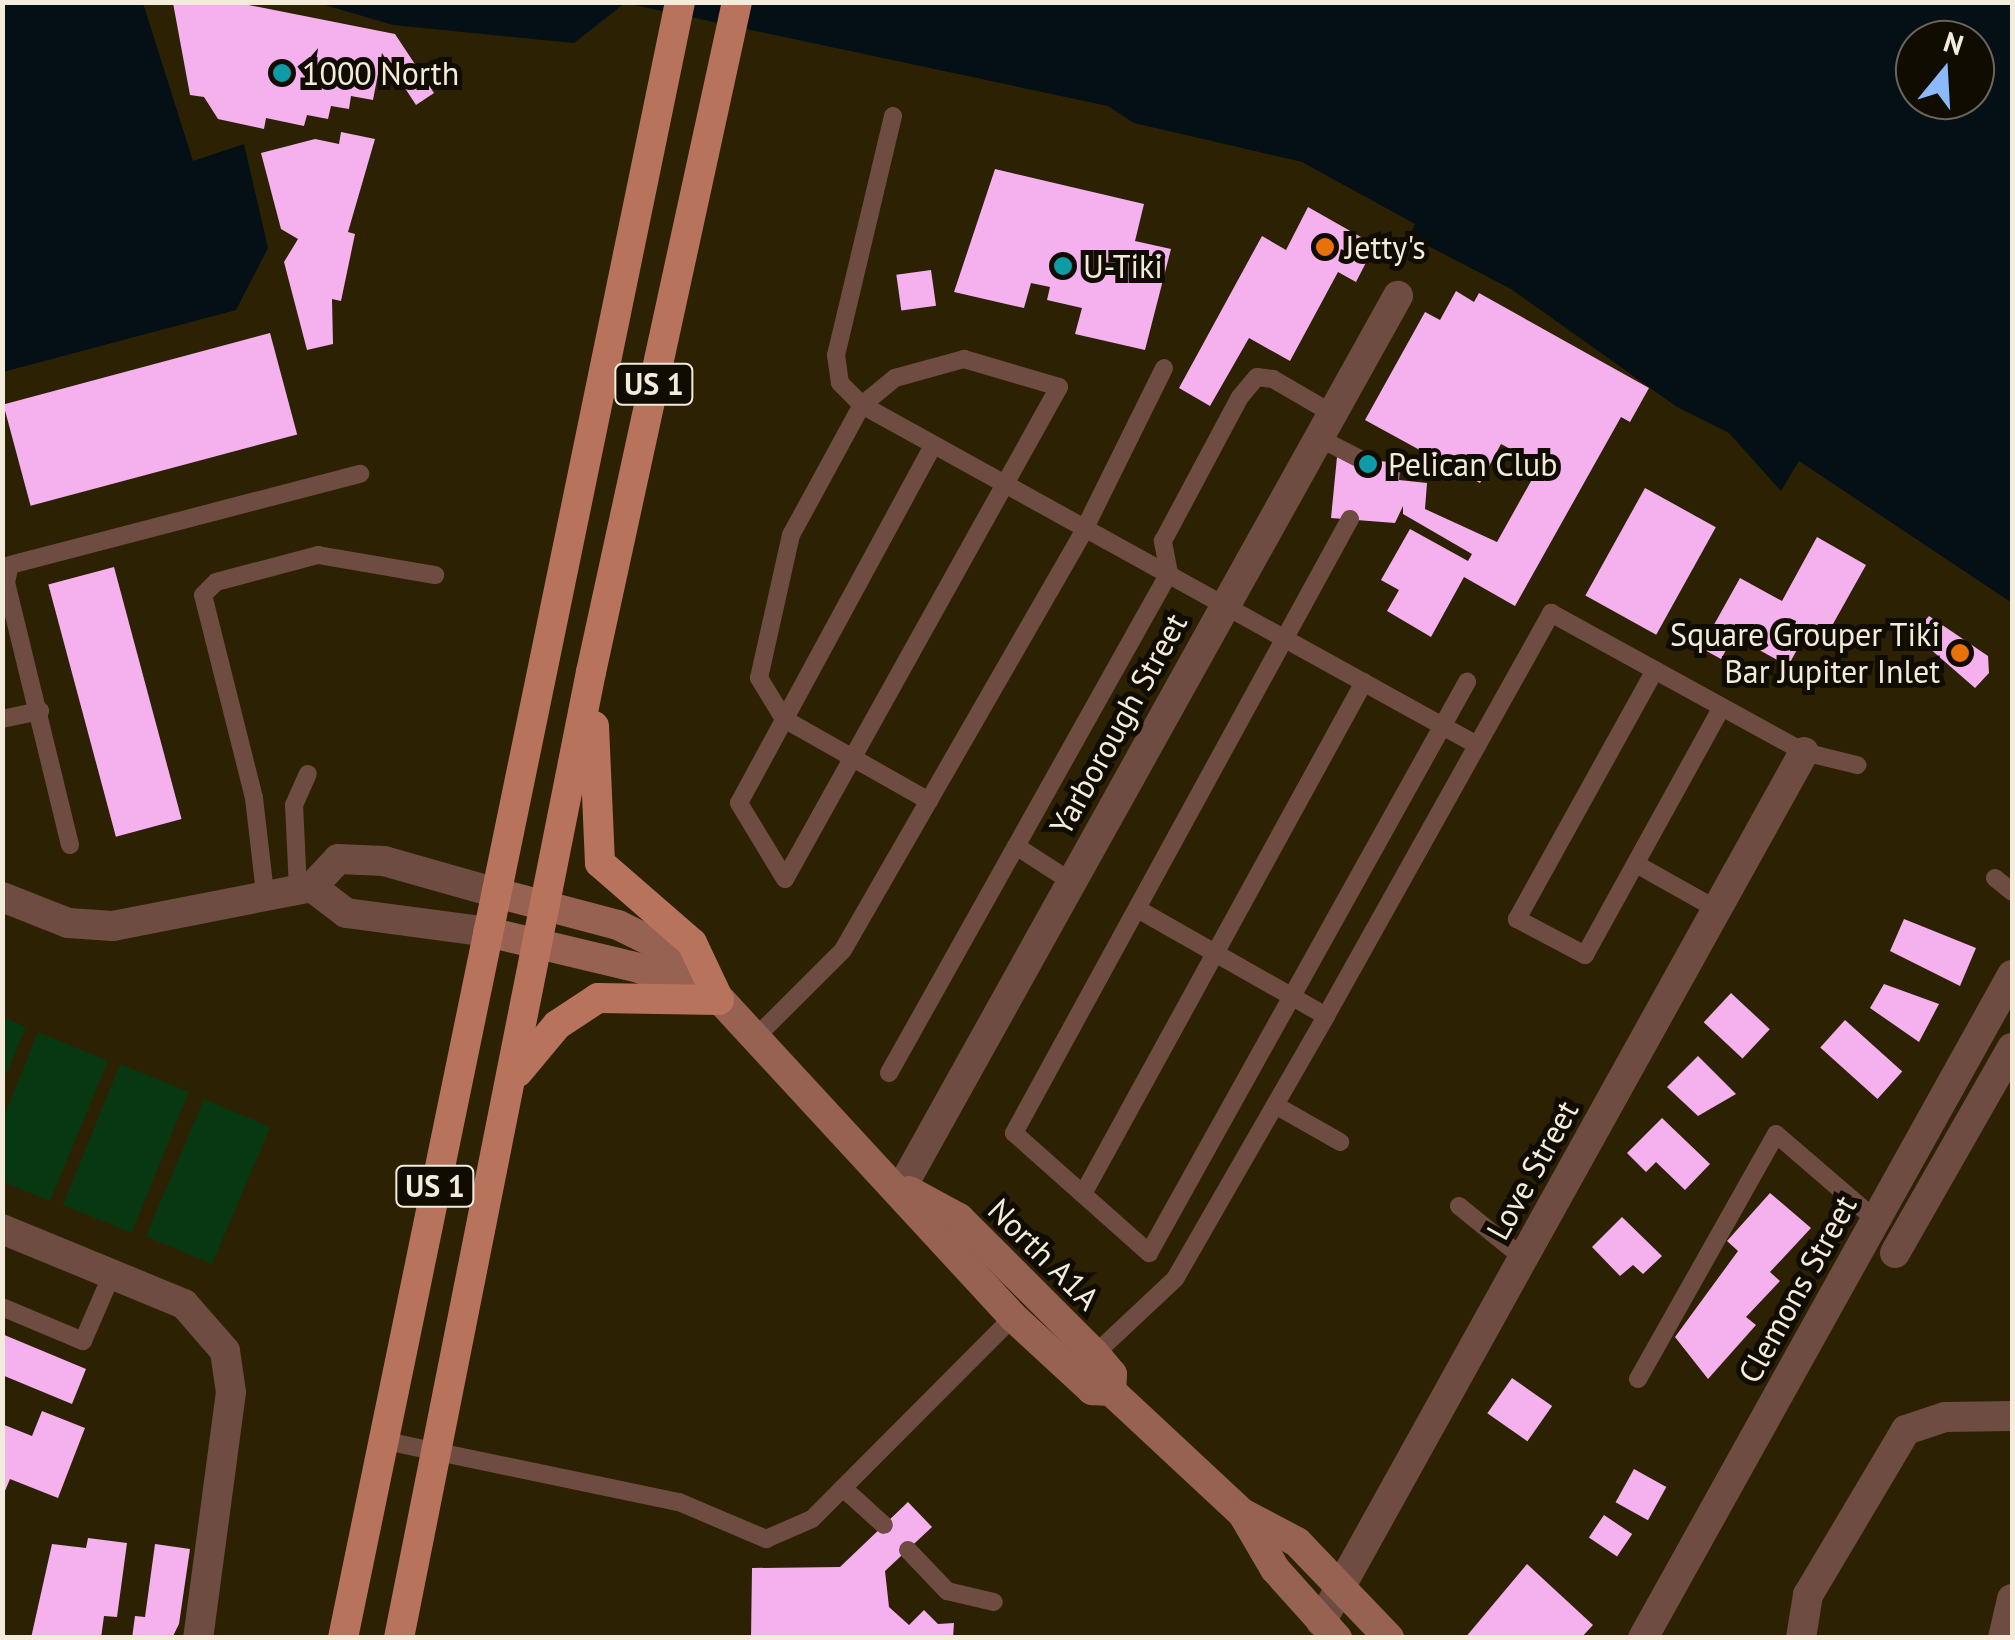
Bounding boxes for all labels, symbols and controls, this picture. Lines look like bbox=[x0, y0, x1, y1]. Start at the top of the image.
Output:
north arrow bbox=[1895, 20, 1995, 120]
text: N bbox=[1939, 22, 1968, 63]
place label: 1000 North bbox=[302, 54, 459, 92]
marker: 1000 North bbox=[271, 62, 293, 84]
place label: Jetty's bbox=[1345, 228, 1426, 266]
marker: Jetty's bbox=[1314, 236, 1336, 258]
place label: U-Tiki bbox=[1083, 247, 1163, 285]
marker: U-Tiki bbox=[1052, 255, 1074, 277]
road number: US 1 bbox=[614, 359, 694, 409]
place label: Pelican Club bbox=[1388, 445, 1557, 483]
marker: Pelican Club bbox=[1357, 453, 1379, 475]
street label: Yarborough Street bbox=[1041, 607, 1195, 841]
place label: Square Grouper Tiki Bar Jupiter Inlet bbox=[1669, 616, 1940, 691]
marker: Square Grouper Tiki Bar Jupiter Inlet bbox=[1949, 642, 1971, 664]
street label: Love Street bbox=[1478, 1094, 1586, 1246]
road number: US 1 bbox=[395, 1161, 475, 1211]
street label: Clemons Street bbox=[1730, 1189, 1864, 1389]
street label: North A1A bbox=[980, 1190, 1108, 1318]

